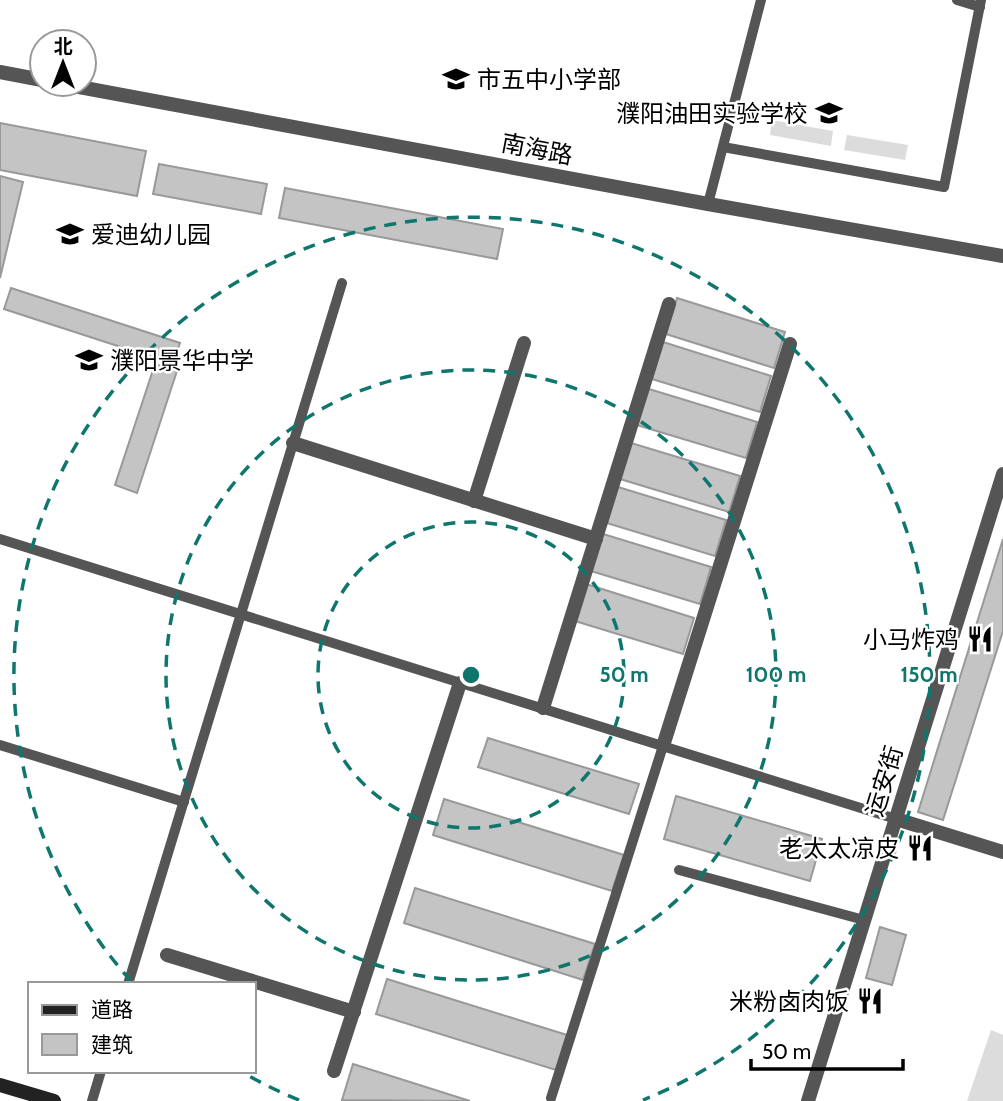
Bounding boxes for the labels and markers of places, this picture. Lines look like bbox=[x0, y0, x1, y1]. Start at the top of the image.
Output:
school or university icon: 市五中小学部 bbox=[441, 64, 471, 94]
place label: 市五中小学部 bbox=[477, 65, 621, 94]
school or university icon: 濮阳油田实验学校 bbox=[814, 98, 844, 128]
place label: 濮阳油田实验学校 bbox=[616, 99, 808, 128]
school or university icon: 爱迪幼儿园 bbox=[55, 219, 85, 249]
place label: 爱迪幼儿园 bbox=[91, 220, 211, 249]
school or university icon: 濮阳景华中学 bbox=[74, 345, 104, 375]
place label: 濮阳景华中学 bbox=[110, 346, 254, 375]
restaurant icon: 小马炸鸡 bbox=[965, 624, 995, 654]
place label: 小马炸鸡 bbox=[863, 625, 959, 654]
centre of rings bbox=[459, 663, 483, 687]
restaurant icon: 老太太凉皮 bbox=[905, 833, 935, 863]
place label: 老太太凉皮 bbox=[779, 834, 899, 863]
restaurant icon: 米粉卤肉饭 bbox=[855, 986, 885, 1016]
place label: 米粉卤肉饭 bbox=[729, 987, 849, 1016]

